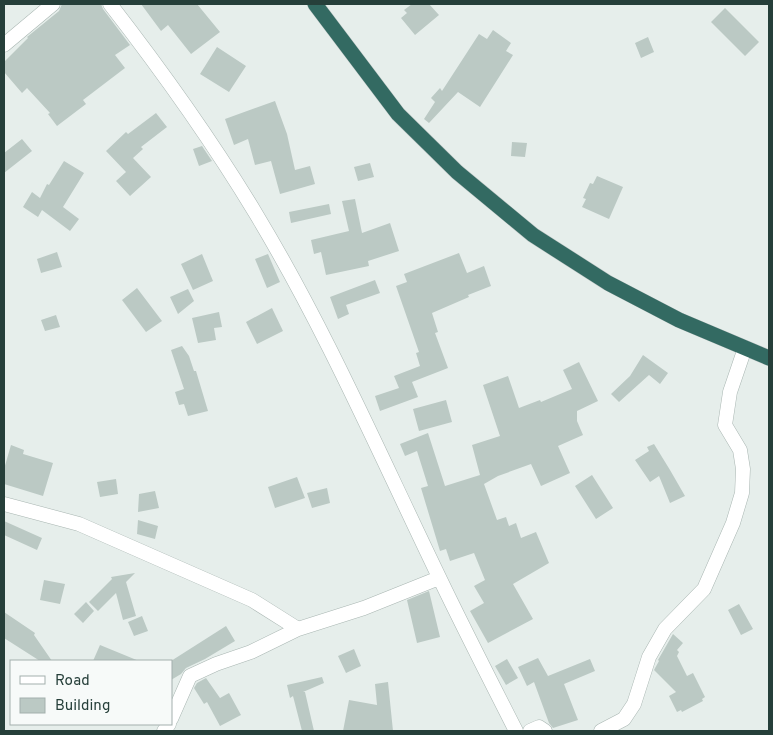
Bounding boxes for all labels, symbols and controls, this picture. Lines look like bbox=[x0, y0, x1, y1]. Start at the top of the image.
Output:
legend bbox=[10, 660, 172, 725]
text: Road bbox=[55, 672, 90, 691]
text: Building bbox=[55, 697, 110, 716]

